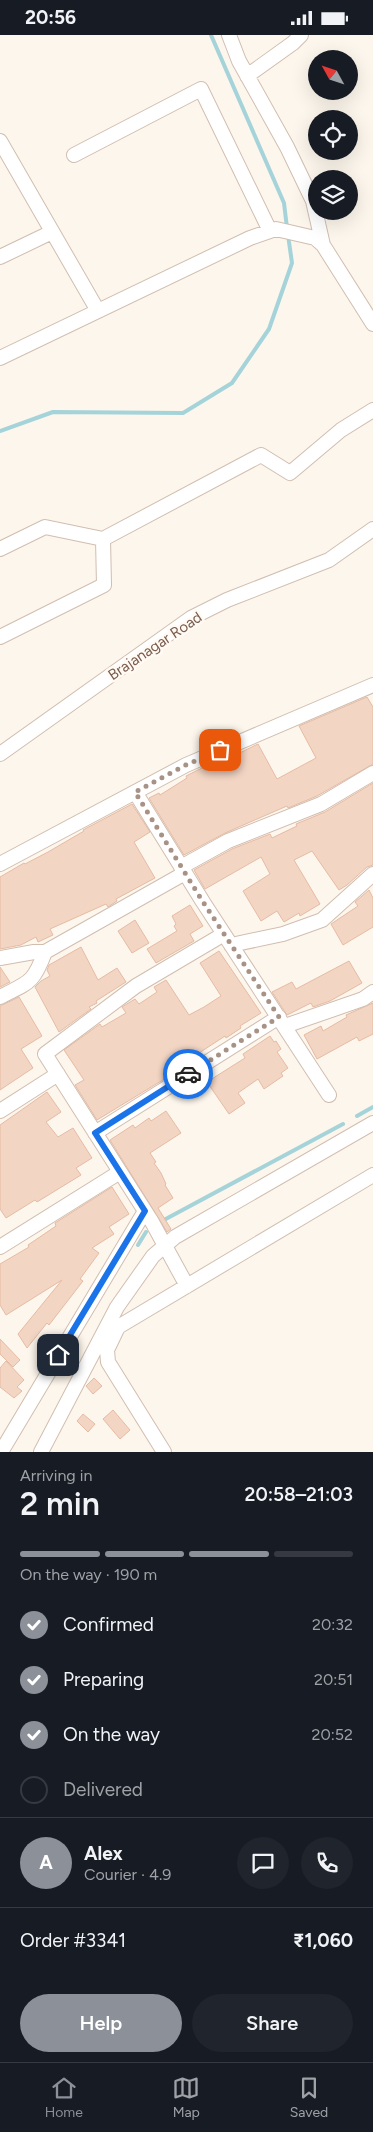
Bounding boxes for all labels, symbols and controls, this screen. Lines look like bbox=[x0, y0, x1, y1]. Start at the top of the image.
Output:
text: 20:56 bbox=[25, 6, 76, 29]
north arrow bbox=[308, 50, 358, 100]
map controls bbox=[308, 50, 358, 220]
button: locate bbox=[308, 110, 358, 160]
button: layers bbox=[308, 170, 358, 220]
street label: Brajanagar Road bbox=[105, 608, 205, 684]
pin bbox=[199, 729, 241, 771]
icon: bag bbox=[206, 736, 234, 764]
courier bbox=[163, 1049, 213, 1099]
icon: car bbox=[174, 1060, 202, 1088]
pin bbox=[37, 1334, 79, 1376]
icon: home bbox=[44, 1341, 72, 1369]
text: Arriving in bbox=[20, 1466, 92, 1485]
text: 20:58–21:03 bbox=[245, 1483, 353, 1506]
text: 2 min bbox=[20, 1485, 100, 1523]
text: On the way · 190 m bbox=[20, 1565, 157, 1584]
icon: check bbox=[20, 1611, 48, 1639]
text: Confirmed bbox=[63, 1613, 154, 1636]
text: 20:32 bbox=[312, 1615, 353, 1634]
icon: check bbox=[20, 1666, 48, 1694]
text: Preparing bbox=[63, 1668, 144, 1691]
text: 20:51 bbox=[314, 1670, 353, 1689]
icon: check bbox=[20, 1721, 48, 1749]
text: On the way bbox=[63, 1723, 160, 1746]
text: 20:52 bbox=[312, 1725, 353, 1744]
text: Delivered bbox=[63, 1778, 143, 1801]
button: chat bbox=[237, 1837, 289, 1889]
button: phone bbox=[301, 1837, 353, 1889]
text: Alex bbox=[84, 1842, 123, 1865]
text: A bbox=[39, 1851, 53, 1874]
text: Courier · 4.9 bbox=[84, 1865, 171, 1884]
text: Order #3341 bbox=[20, 1929, 126, 1952]
text: ₹1,060 bbox=[293, 1929, 353, 1952]
button: Help bbox=[20, 1994, 182, 2052]
button: Share bbox=[192, 1994, 353, 2052]
tab: Home bbox=[45, 2074, 83, 2121]
tab: Map bbox=[172, 2074, 200, 2121]
tab: Saved bbox=[290, 2074, 328, 2121]

